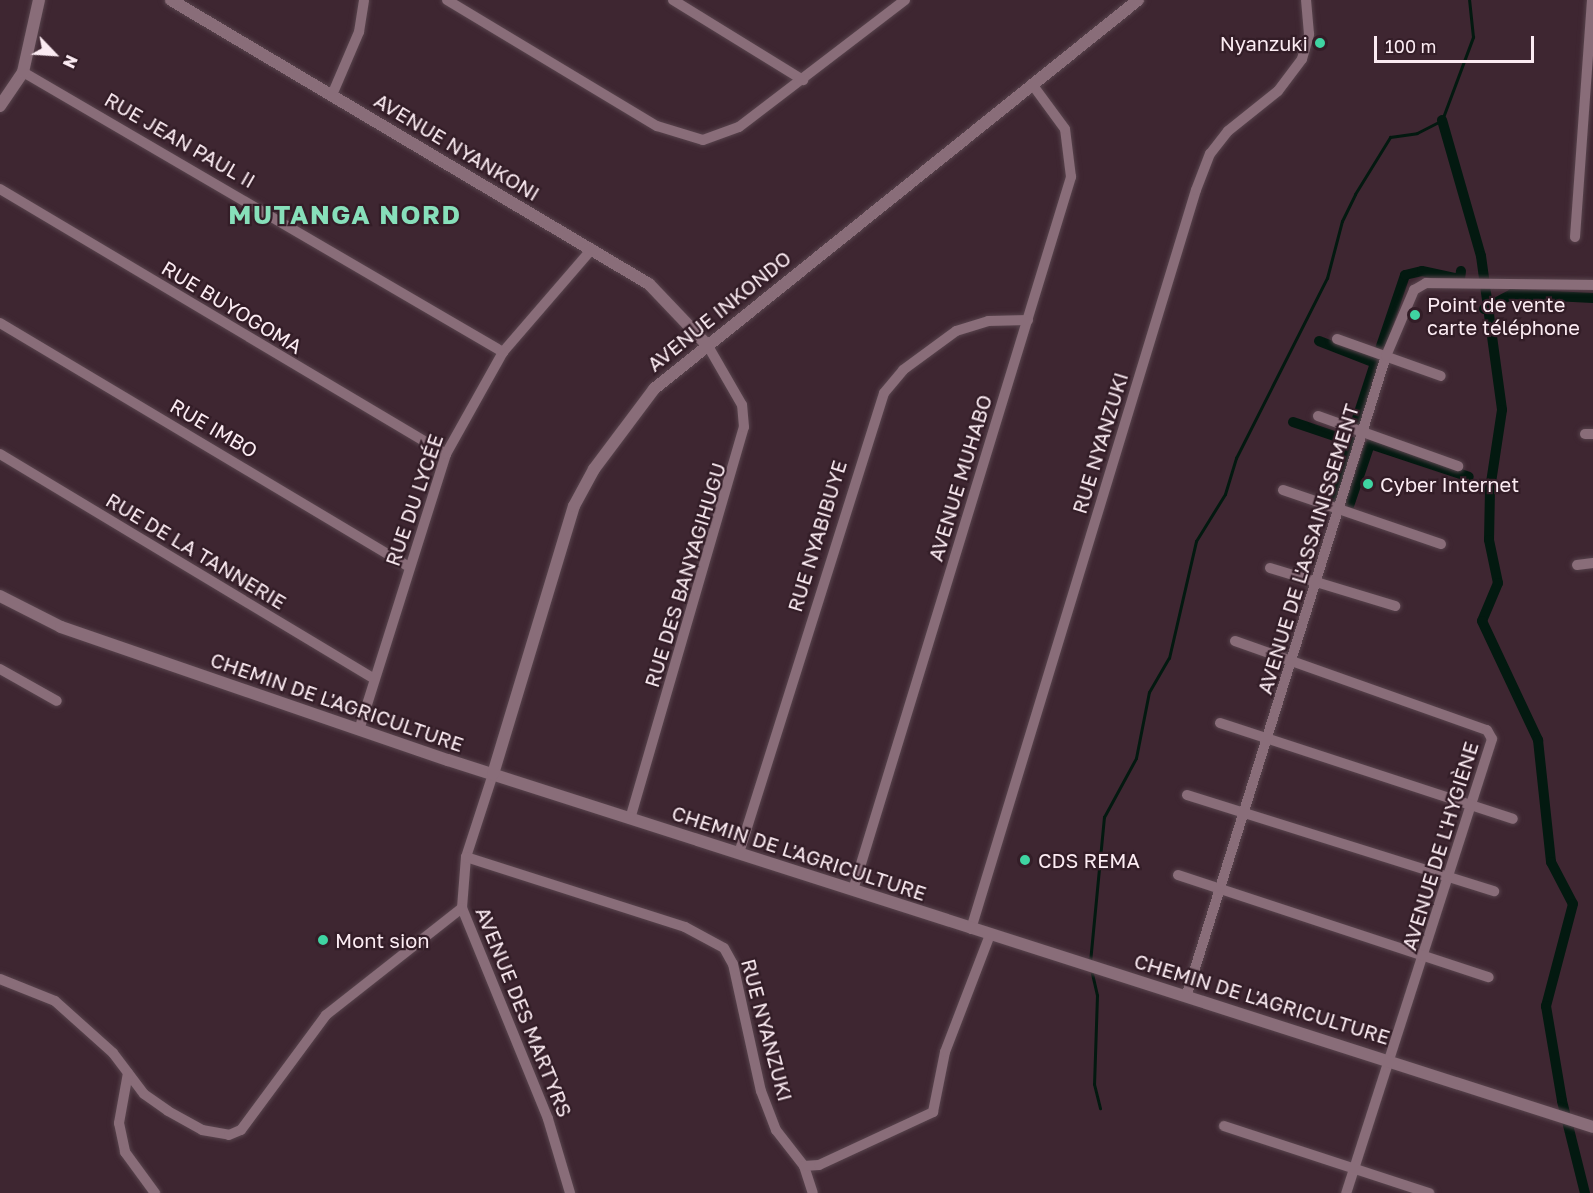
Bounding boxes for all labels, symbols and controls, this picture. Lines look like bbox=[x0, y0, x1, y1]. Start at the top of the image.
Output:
north arrow bbox=[24, 24, 84, 84]
scale bar bbox=[1377, 24, 1538, 62]
place label: Nyanzuki bbox=[1220, 31, 1308, 55]
text: 100 m bbox=[1385, 35, 1436, 57]
marker: Nyanzuki bbox=[1313, 36, 1327, 50]
text: N bbox=[59, 52, 82, 71]
street label: RUE JEAN PAUL II bbox=[100, 87, 260, 193]
street label: AVENUE NYANKONI bbox=[370, 88, 544, 206]
district label: MUTANGA NORD bbox=[228, 199, 462, 231]
street label: AVENUE INKONDO bbox=[642, 246, 796, 376]
street label: RUE BUYOGOMA bbox=[157, 256, 307, 358]
place label: Point de vente carte téléphone bbox=[1427, 292, 1580, 339]
marker: Point de vente carte téléphone bbox=[1408, 308, 1422, 322]
street label: RUE NYANZUKI bbox=[1067, 369, 1133, 517]
street label: AVENUE MUHABO bbox=[923, 392, 997, 564]
street label: RUE IMBO bbox=[166, 393, 262, 463]
street label: AVENUE DE L'ASSAINISSEMENT bbox=[1252, 401, 1364, 697]
street label: RUE DU LYCÉE bbox=[380, 431, 448, 569]
street label: RUE NYABIBUYE bbox=[783, 457, 851, 615]
street label: RUE DES BANYAGIHUGU bbox=[639, 460, 731, 690]
place label: Cyber Internet bbox=[1380, 472, 1519, 496]
marker: Cyber Internet bbox=[1361, 477, 1375, 491]
street label: RUE DE LA TANNERIE bbox=[102, 488, 290, 614]
street label: CHEMIN DE L'AGRICULTURE bbox=[207, 647, 467, 757]
street label: AVENUE DE L'HYGIÈNE bbox=[1397, 739, 1483, 953]
street label: CHEMIN DE L'AGRICULTURE bbox=[669, 801, 929, 905]
place label: CDS REMA bbox=[1038, 848, 1140, 872]
marker: CDS REMA bbox=[1016, 851, 1034, 869]
street label: AVENUE DES MARTYRS bbox=[471, 903, 577, 1121]
place label: Mont sion bbox=[335, 928, 430, 952]
marker: Mont sion bbox=[316, 933, 330, 947]
street label: CHEMIN DE L'AGRICULTURE bbox=[1131, 949, 1393, 1049]
street label: RUE NYANZUKI bbox=[736, 956, 798, 1104]

